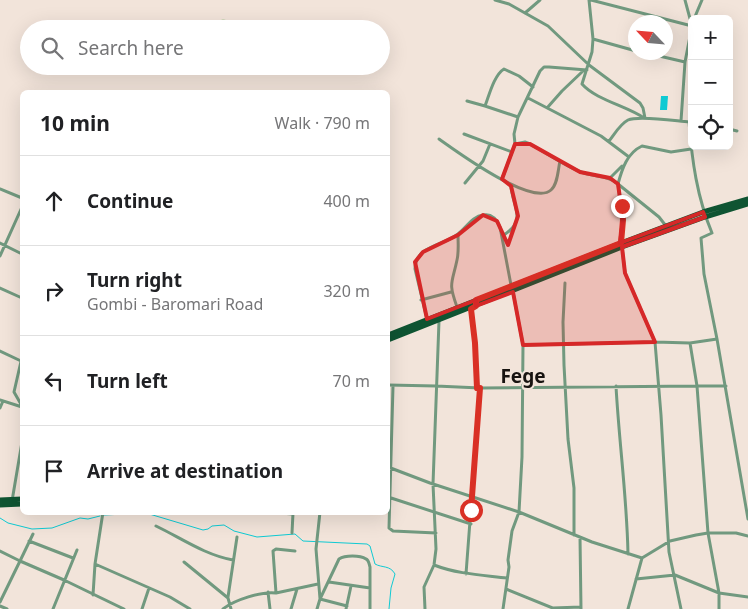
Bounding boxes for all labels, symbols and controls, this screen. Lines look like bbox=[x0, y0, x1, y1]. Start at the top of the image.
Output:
north arrow bbox=[628, 15, 673, 60]
map controls bbox=[688, 15, 733, 150]
button: + bbox=[688, 15, 733, 60]
search box bbox=[20, 20, 390, 75]
icon: search bbox=[38, 34, 66, 62]
text: Search here bbox=[78, 35, 184, 61]
button: − bbox=[688, 60, 733, 105]
button: locate bbox=[688, 105, 733, 150]
text: 10 min bbox=[40, 109, 110, 137]
text: Walk · 790 m bbox=[275, 112, 370, 134]
icon: ahead bbox=[40, 187, 68, 215]
text: Continue bbox=[87, 188, 173, 214]
text: 400 m bbox=[323, 190, 370, 212]
route end bbox=[611, 195, 634, 218]
text: Turn right bbox=[87, 267, 182, 293]
icon: right bbox=[40, 277, 68, 305]
text: 320 m bbox=[323, 280, 370, 302]
text: Gombi - Baromari Road bbox=[87, 293, 263, 315]
district label: Fege bbox=[500, 363, 546, 389]
icon: left bbox=[40, 367, 68, 395]
text: Turn left bbox=[87, 368, 168, 394]
text: 70 m bbox=[333, 370, 370, 392]
icon: arrive bbox=[40, 457, 68, 485]
text: Arrive at destination bbox=[87, 458, 283, 484]
route start bbox=[460, 499, 483, 522]

